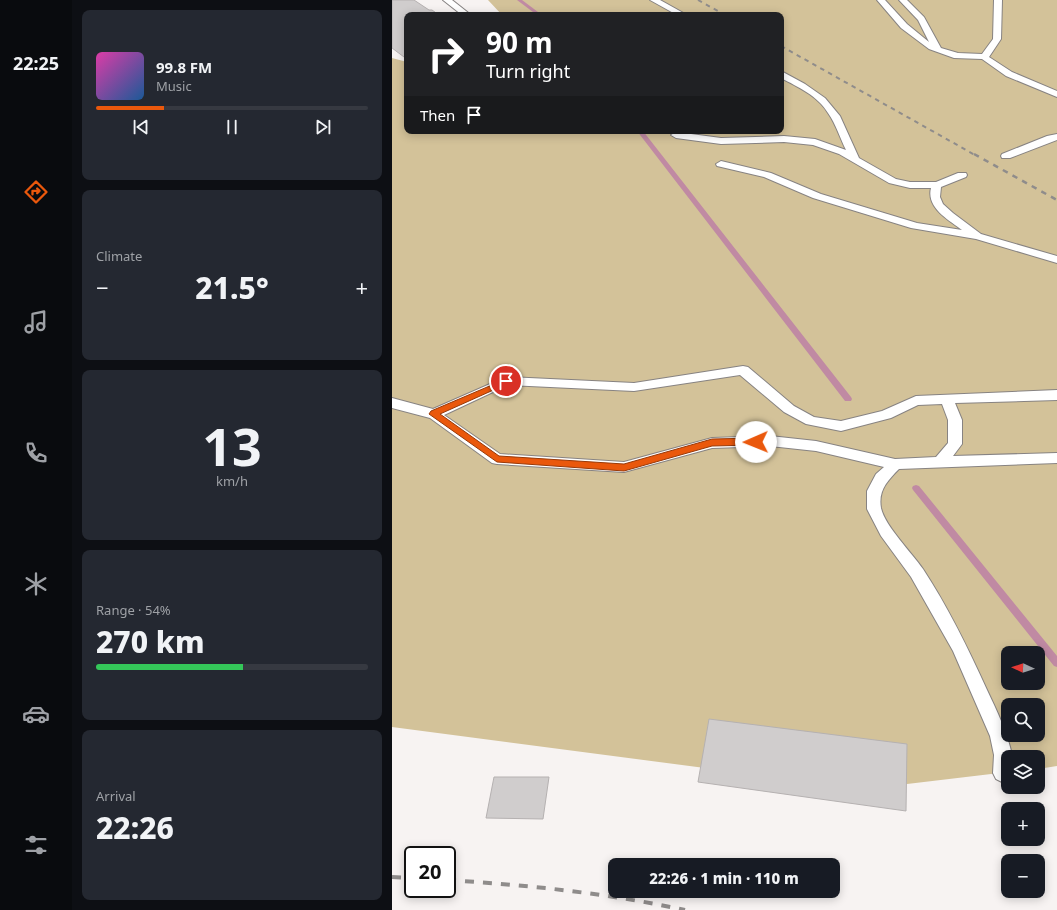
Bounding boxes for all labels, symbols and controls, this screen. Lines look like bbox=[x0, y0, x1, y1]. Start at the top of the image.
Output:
text: 90 m bbox=[486, 23, 553, 61]
icon: right bbox=[420, 28, 472, 80]
text: 22:25 bbox=[13, 51, 59, 75]
text: 99.8 FM bbox=[156, 57, 212, 77]
text: Turn right bbox=[486, 59, 570, 83]
text: Music bbox=[156, 77, 192, 95]
icon: arrive bbox=[463, 104, 485, 126]
text: Then bbox=[420, 105, 455, 125]
icon: previous bbox=[130, 116, 152, 138]
icon: pause bbox=[221, 116, 243, 138]
icon: next bbox=[312, 116, 334, 138]
icon: directions bbox=[22, 178, 50, 206]
text: Climate bbox=[96, 247, 142, 265]
text: 21.5° bbox=[195, 267, 269, 308]
text: − bbox=[96, 272, 109, 302]
text: + bbox=[355, 272, 368, 302]
icon: music bbox=[22, 308, 50, 336]
pin bbox=[489, 364, 523, 398]
icon: arrive bbox=[495, 370, 517, 392]
text: 13 bbox=[202, 410, 262, 481]
position arrow bbox=[735, 421, 777, 463]
icon: phone bbox=[22, 439, 50, 467]
text: km/h bbox=[216, 472, 248, 490]
icon: climate bbox=[22, 570, 50, 598]
text: Range · 54% bbox=[96, 601, 171, 619]
text: 270 km bbox=[96, 621, 205, 662]
north arrow bbox=[1001, 646, 1045, 690]
map controls bbox=[1001, 646, 1045, 898]
button: search bbox=[1001, 698, 1045, 742]
icon: car bbox=[22, 700, 50, 728]
button: layers bbox=[1001, 750, 1045, 794]
text: Arrival bbox=[96, 787, 136, 805]
button: + bbox=[1001, 802, 1045, 846]
text: 22:26 bbox=[96, 807, 174, 848]
icon: filters bbox=[22, 831, 50, 859]
speed limit sign: 20 bbox=[404, 846, 456, 898]
button: − bbox=[1001, 854, 1045, 898]
text: 22:26 · 1 min · 110 m bbox=[649, 868, 799, 888]

